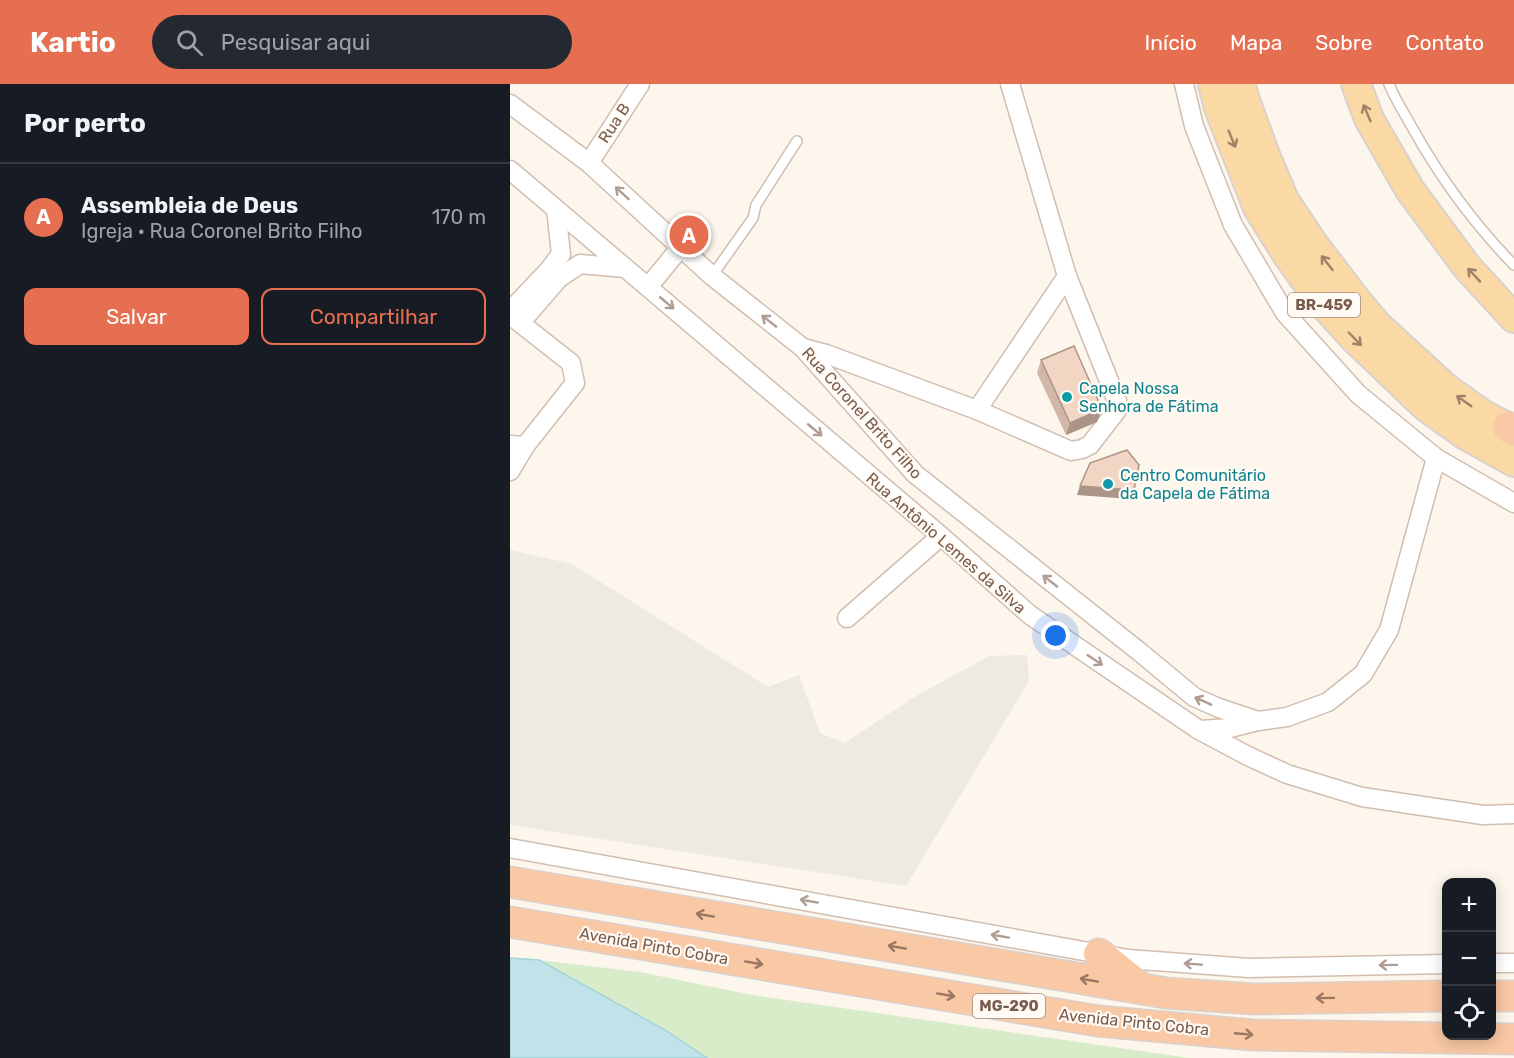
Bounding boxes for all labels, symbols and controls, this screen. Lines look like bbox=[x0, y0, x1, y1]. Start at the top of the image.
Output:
search box bbox=[152, 15, 572, 69]
text: Kartio bbox=[30, 26, 116, 59]
icon: search bbox=[173, 26, 206, 59]
text: Pesquisar aqui bbox=[221, 29, 370, 56]
text: Início bbox=[1145, 30, 1197, 55]
text: Mapa bbox=[1230, 30, 1282, 55]
text: Sobre bbox=[1315, 30, 1372, 55]
text: Contato bbox=[1405, 30, 1484, 55]
street label: Rua B bbox=[594, 100, 634, 146]
one-way arrow bbox=[1361, 104, 1372, 122]
text: Por perto bbox=[24, 108, 146, 139]
one-way arrow bbox=[1227, 130, 1238, 148]
one-way arrow bbox=[614, 186, 629, 201]
text: Assembleia de Deus bbox=[81, 192, 298, 219]
text: A bbox=[36, 205, 51, 229]
text: 170 m bbox=[432, 205, 486, 229]
pin: A bbox=[670, 212, 708, 258]
text: Igreja · Rua Coronel Brito Filho bbox=[81, 219, 362, 243]
one-way arrow bbox=[1321, 255, 1334, 271]
one-way arrow bbox=[1467, 268, 1481, 283]
button: Salvar bbox=[24, 288, 249, 345]
button: Compartilhar bbox=[261, 288, 486, 345]
road number: BR-459 bbox=[1288, 293, 1360, 317]
one-way arrow bbox=[659, 297, 675, 310]
one-way arrow bbox=[761, 314, 777, 327]
one-way arrow bbox=[1348, 331, 1362, 346]
street label: Rua Coronel Brito Filho bbox=[798, 343, 926, 483]
place label: Capela Nossa Senhora de Fátima bbox=[1079, 379, 1218, 416]
marker: Capela Nossa Senhora de Fátima bbox=[1060, 390, 1074, 404]
one-way arrow bbox=[1456, 395, 1472, 407]
one-way arrow bbox=[807, 423, 823, 436]
place label: Centro Comunitário da Capela de Fátima bbox=[1120, 466, 1270, 503]
street label: Rua Antônio Lemes da Silva bbox=[862, 468, 1030, 618]
marker: Centro Comunitário da Capela de Fátima bbox=[1101, 477, 1115, 491]
one-way arrow bbox=[1042, 574, 1058, 587]
your location bbox=[1041, 621, 1070, 650]
one-way arrow bbox=[1087, 654, 1103, 666]
one-way arrow bbox=[1194, 695, 1212, 706]
map controls bbox=[1442, 878, 1496, 1040]
button: + bbox=[1442, 878, 1496, 932]
one-way arrow bbox=[799, 895, 819, 906]
one-way arrow bbox=[695, 909, 715, 920]
street label: Avenida Pinto Cobra bbox=[578, 924, 730, 968]
one-way arrow bbox=[991, 930, 1011, 941]
button: − bbox=[1442, 932, 1496, 986]
one-way arrow bbox=[888, 942, 907, 953]
one-way arrow bbox=[744, 958, 763, 969]
one-way arrow bbox=[1184, 958, 1204, 969]
one-way arrow bbox=[1379, 959, 1399, 971]
one-way arrow bbox=[1080, 974, 1100, 985]
button: locate bbox=[1442, 986, 1496, 1040]
one-way arrow bbox=[936, 990, 956, 1001]
one-way arrow bbox=[1316, 992, 1336, 1004]
road number: MG-290 bbox=[973, 994, 1045, 1018]
street label: Avenida Pinto Cobra bbox=[1058, 1005, 1210, 1039]
one-way arrow bbox=[1233, 1029, 1253, 1040]

